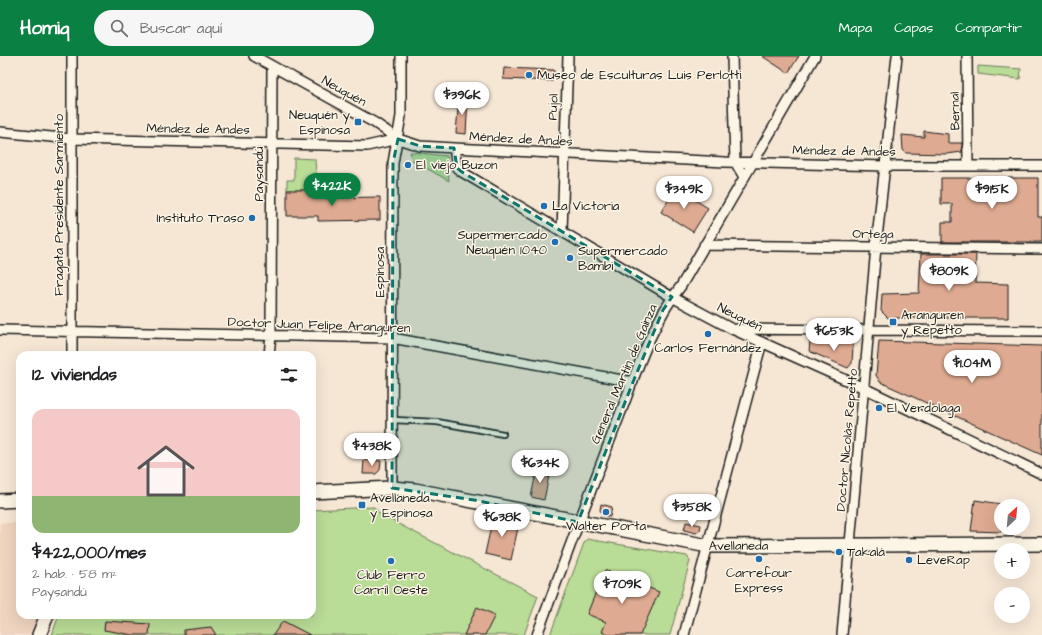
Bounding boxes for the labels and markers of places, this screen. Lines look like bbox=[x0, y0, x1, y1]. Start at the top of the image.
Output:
place label: Museo de Esculturas Luis Perlotti bbox=[537, 66, 741, 84]
marker: Museo de Esculturas Luis Perlotti bbox=[524, 70, 534, 80]
pin: $396K bbox=[434, 82, 490, 116]
place label: Neuquén y Espinosa bbox=[289, 106, 350, 139]
marker: Neuquén y Espinosa bbox=[353, 117, 363, 127]
place label: El viejo Buzon bbox=[416, 156, 498, 174]
marker: El viejo Buzon bbox=[403, 160, 413, 170]
pin: $422K bbox=[304, 173, 360, 207]
pin: $349K bbox=[656, 176, 712, 210]
pin: $915K bbox=[964, 176, 1020, 210]
place label: La Victoria bbox=[552, 197, 620, 215]
marker: La Victoria bbox=[539, 201, 549, 211]
place label: Instituto Traso bbox=[156, 209, 245, 227]
marker: Instituto Traso bbox=[247, 213, 257, 223]
place label: Supermercado Neuquén 1040 bbox=[457, 226, 548, 259]
marker: Supermercado Neuquén 1040 bbox=[550, 237, 560, 247]
place label: Supermercado Bambi bbox=[578, 242, 668, 275]
marker: Supermercado Bambi bbox=[565, 253, 575, 263]
pin: $809K bbox=[921, 258, 977, 292]
place label: Aranguren y Repetto bbox=[901, 306, 964, 340]
marker: Aranguren y Repetto bbox=[888, 317, 898, 327]
pin: $653K bbox=[806, 318, 862, 352]
marker: Carlos Fernández bbox=[703, 329, 713, 339]
place label: Carlos Fernández bbox=[654, 339, 762, 357]
pin: $1.04M bbox=[939, 350, 1005, 384]
place label: El Verdolaga bbox=[887, 399, 961, 418]
marker: El Verdolaga bbox=[874, 403, 884, 413]
pin: $438K bbox=[344, 433, 400, 467]
pin: $634K bbox=[512, 450, 568, 484]
place label: Avellaneda y Espinosa bbox=[370, 489, 433, 523]
pin: $358K bbox=[664, 494, 720, 528]
marker: Avellaneda y Espinosa bbox=[357, 500, 367, 510]
pin: $638K bbox=[474, 504, 530, 538]
marker: Walter Porta bbox=[601, 507, 611, 517]
place label: Walter Porta bbox=[566, 517, 646, 535]
place label: Takalá bbox=[847, 543, 885, 561]
marker: Takalá bbox=[834, 547, 844, 557]
place label: LeveRap bbox=[917, 551, 970, 569]
marker: Carrefour Express bbox=[754, 554, 764, 564]
marker: LeveRap bbox=[904, 555, 914, 565]
marker: Club Ferro Carril Oeste bbox=[386, 556, 396, 566]
place label: Carrefour Express bbox=[726, 564, 792, 597]
place label: Club Ferro Carril Oeste bbox=[354, 566, 428, 599]
pin: $709K bbox=[594, 571, 650, 605]

